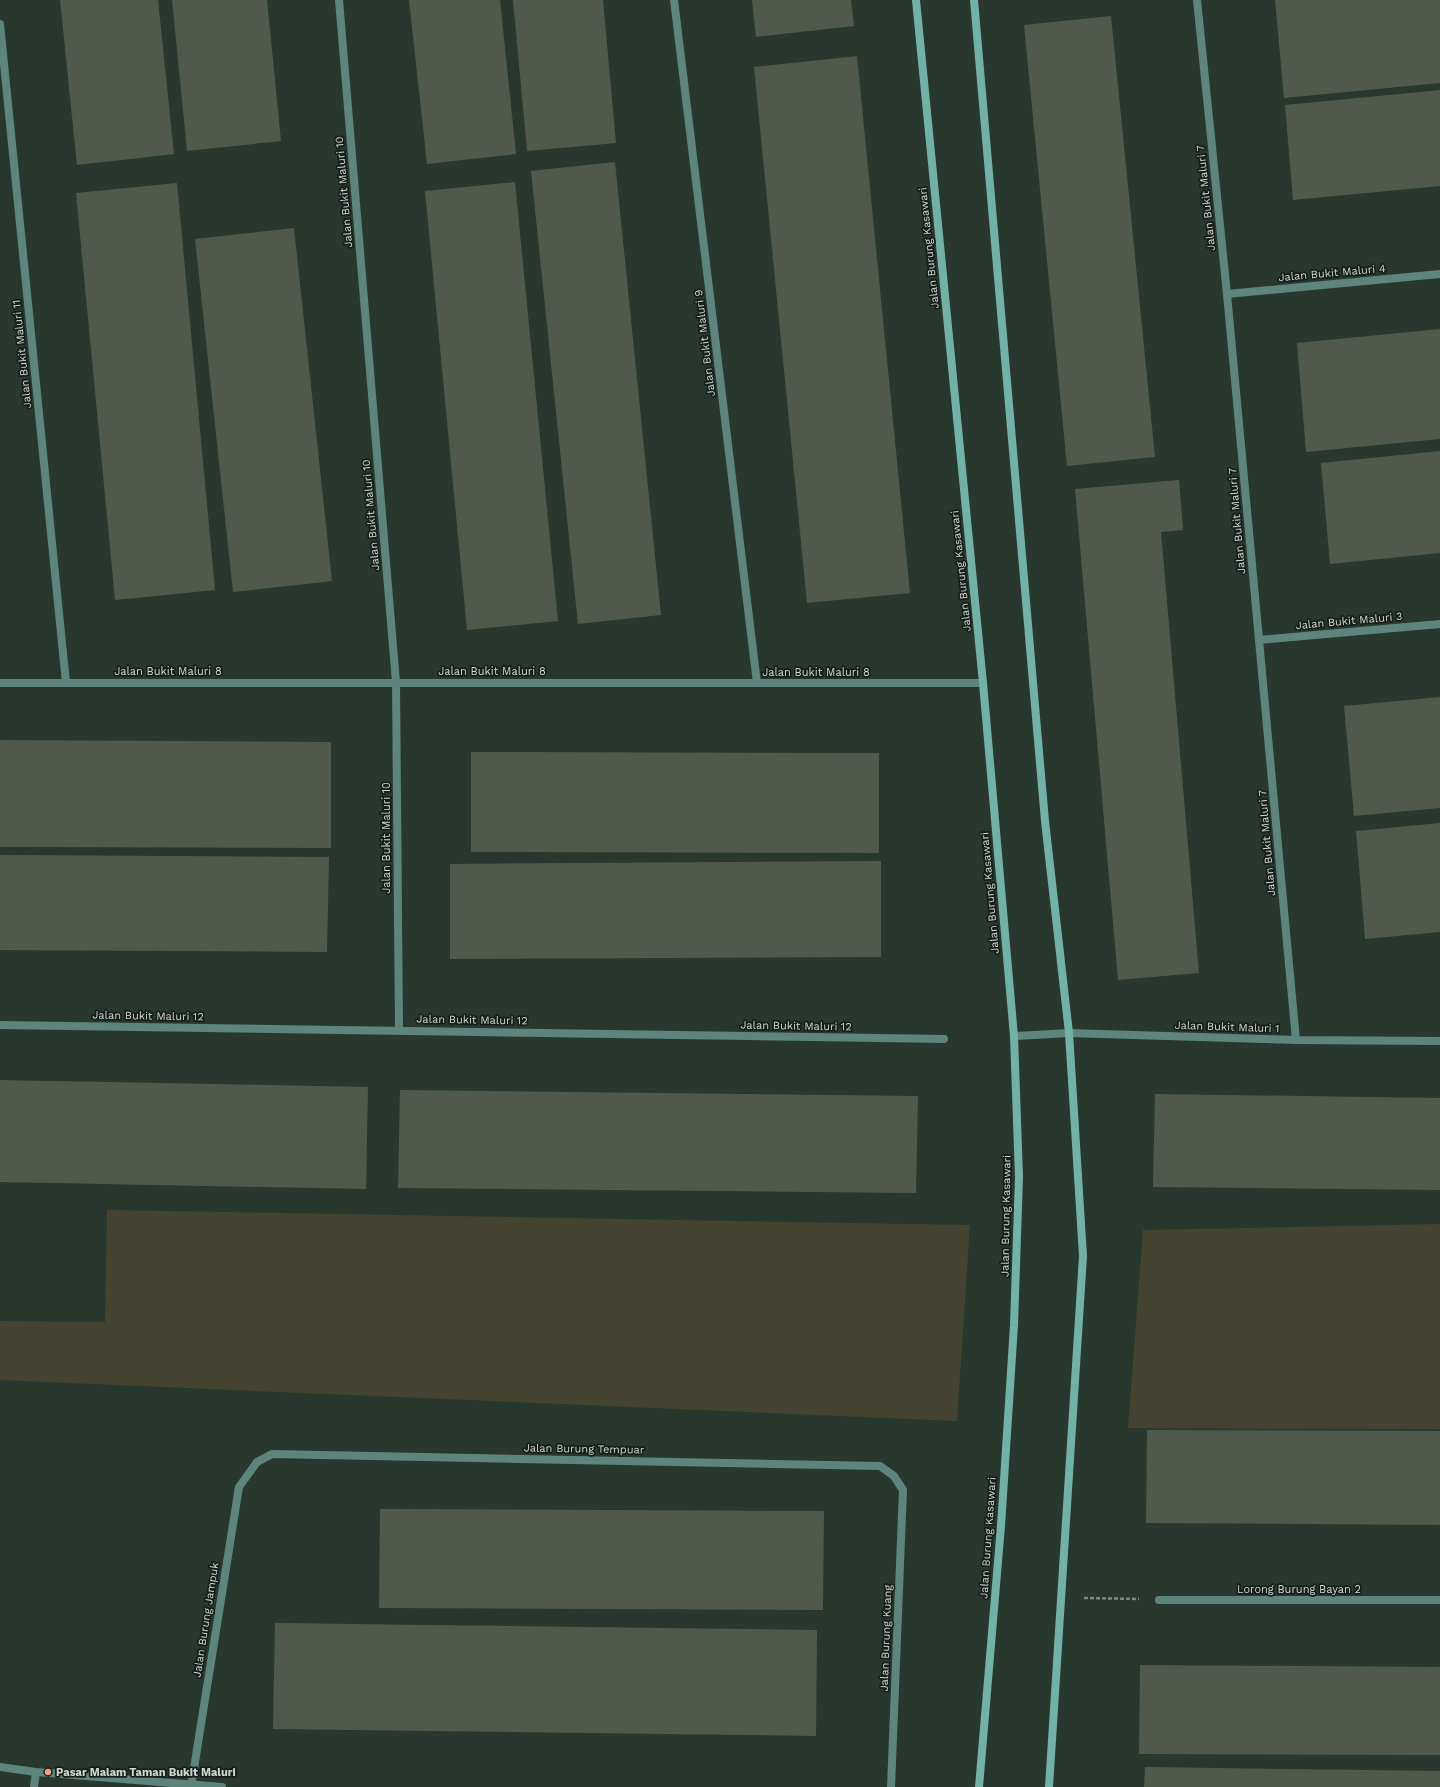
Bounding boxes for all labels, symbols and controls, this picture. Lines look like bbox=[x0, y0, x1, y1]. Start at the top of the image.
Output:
street label: Jalan Bukit Maluri 10 bbox=[333, 136, 355, 248]
street label: Jalan Bukit Maluri 7 bbox=[1194, 144, 1218, 252]
street label: Jalan Burung Kasawari bbox=[916, 187, 942, 309]
street label: Jalan Bukit Maluri 4 bbox=[1278, 262, 1386, 284]
street label: Jalan Bukit Maluri 9 bbox=[692, 289, 718, 397]
street label: Jalan Bukit Maluri 11 bbox=[10, 299, 34, 409]
street label: Jalan Bukit Maluri 10 bbox=[360, 459, 382, 571]
street label: Jalan Bukit Maluri 7 bbox=[1226, 467, 1248, 575]
street label: Jalan Burung Kasawari bbox=[948, 510, 974, 632]
street label: Jalan Bukit Maluri 3 bbox=[1295, 610, 1403, 632]
street label: Jalan Bukit Maluri 8 bbox=[114, 665, 222, 678]
street label: Jalan Bukit Maluri 8 bbox=[438, 665, 546, 678]
street label: Jalan Bukit Maluri 8 bbox=[762, 666, 870, 679]
street label: Jalan Bukit Maluri 10 bbox=[380, 782, 393, 894]
street label: Jalan Bukit Maluri 7 bbox=[1256, 789, 1278, 897]
street label: Jalan Burung Kasawari bbox=[978, 832, 1002, 954]
street label: Jalan Bukit Maluri 12 bbox=[92, 1009, 204, 1023]
street label: Jalan Bukit Maluri 12 bbox=[416, 1013, 528, 1027]
street label: Jalan Bukit Maluri 12 bbox=[740, 1019, 852, 1033]
street label: Jalan Bukit Maluri 1 bbox=[1174, 1019, 1280, 1035]
street label: Jalan Burung Kasawari bbox=[998, 1155, 1014, 1277]
street label: Jalan Burung Tempuar bbox=[524, 1441, 645, 1457]
street label: Jalan Burung Kasawari bbox=[977, 1477, 999, 1599]
street label: Jalan Burung Jampuk bbox=[190, 1561, 222, 1679]
street label: Lorong Burung Bayan 2 bbox=[1237, 1583, 1361, 1596]
street label: Jalan Burung Kuang bbox=[878, 1584, 894, 1692]
place label: Pasar Malam Taman Bukit Maluri bbox=[56, 1766, 236, 1779]
marker: Pasar Malam Taman Bukit Maluri bbox=[43, 1767, 53, 1777]

